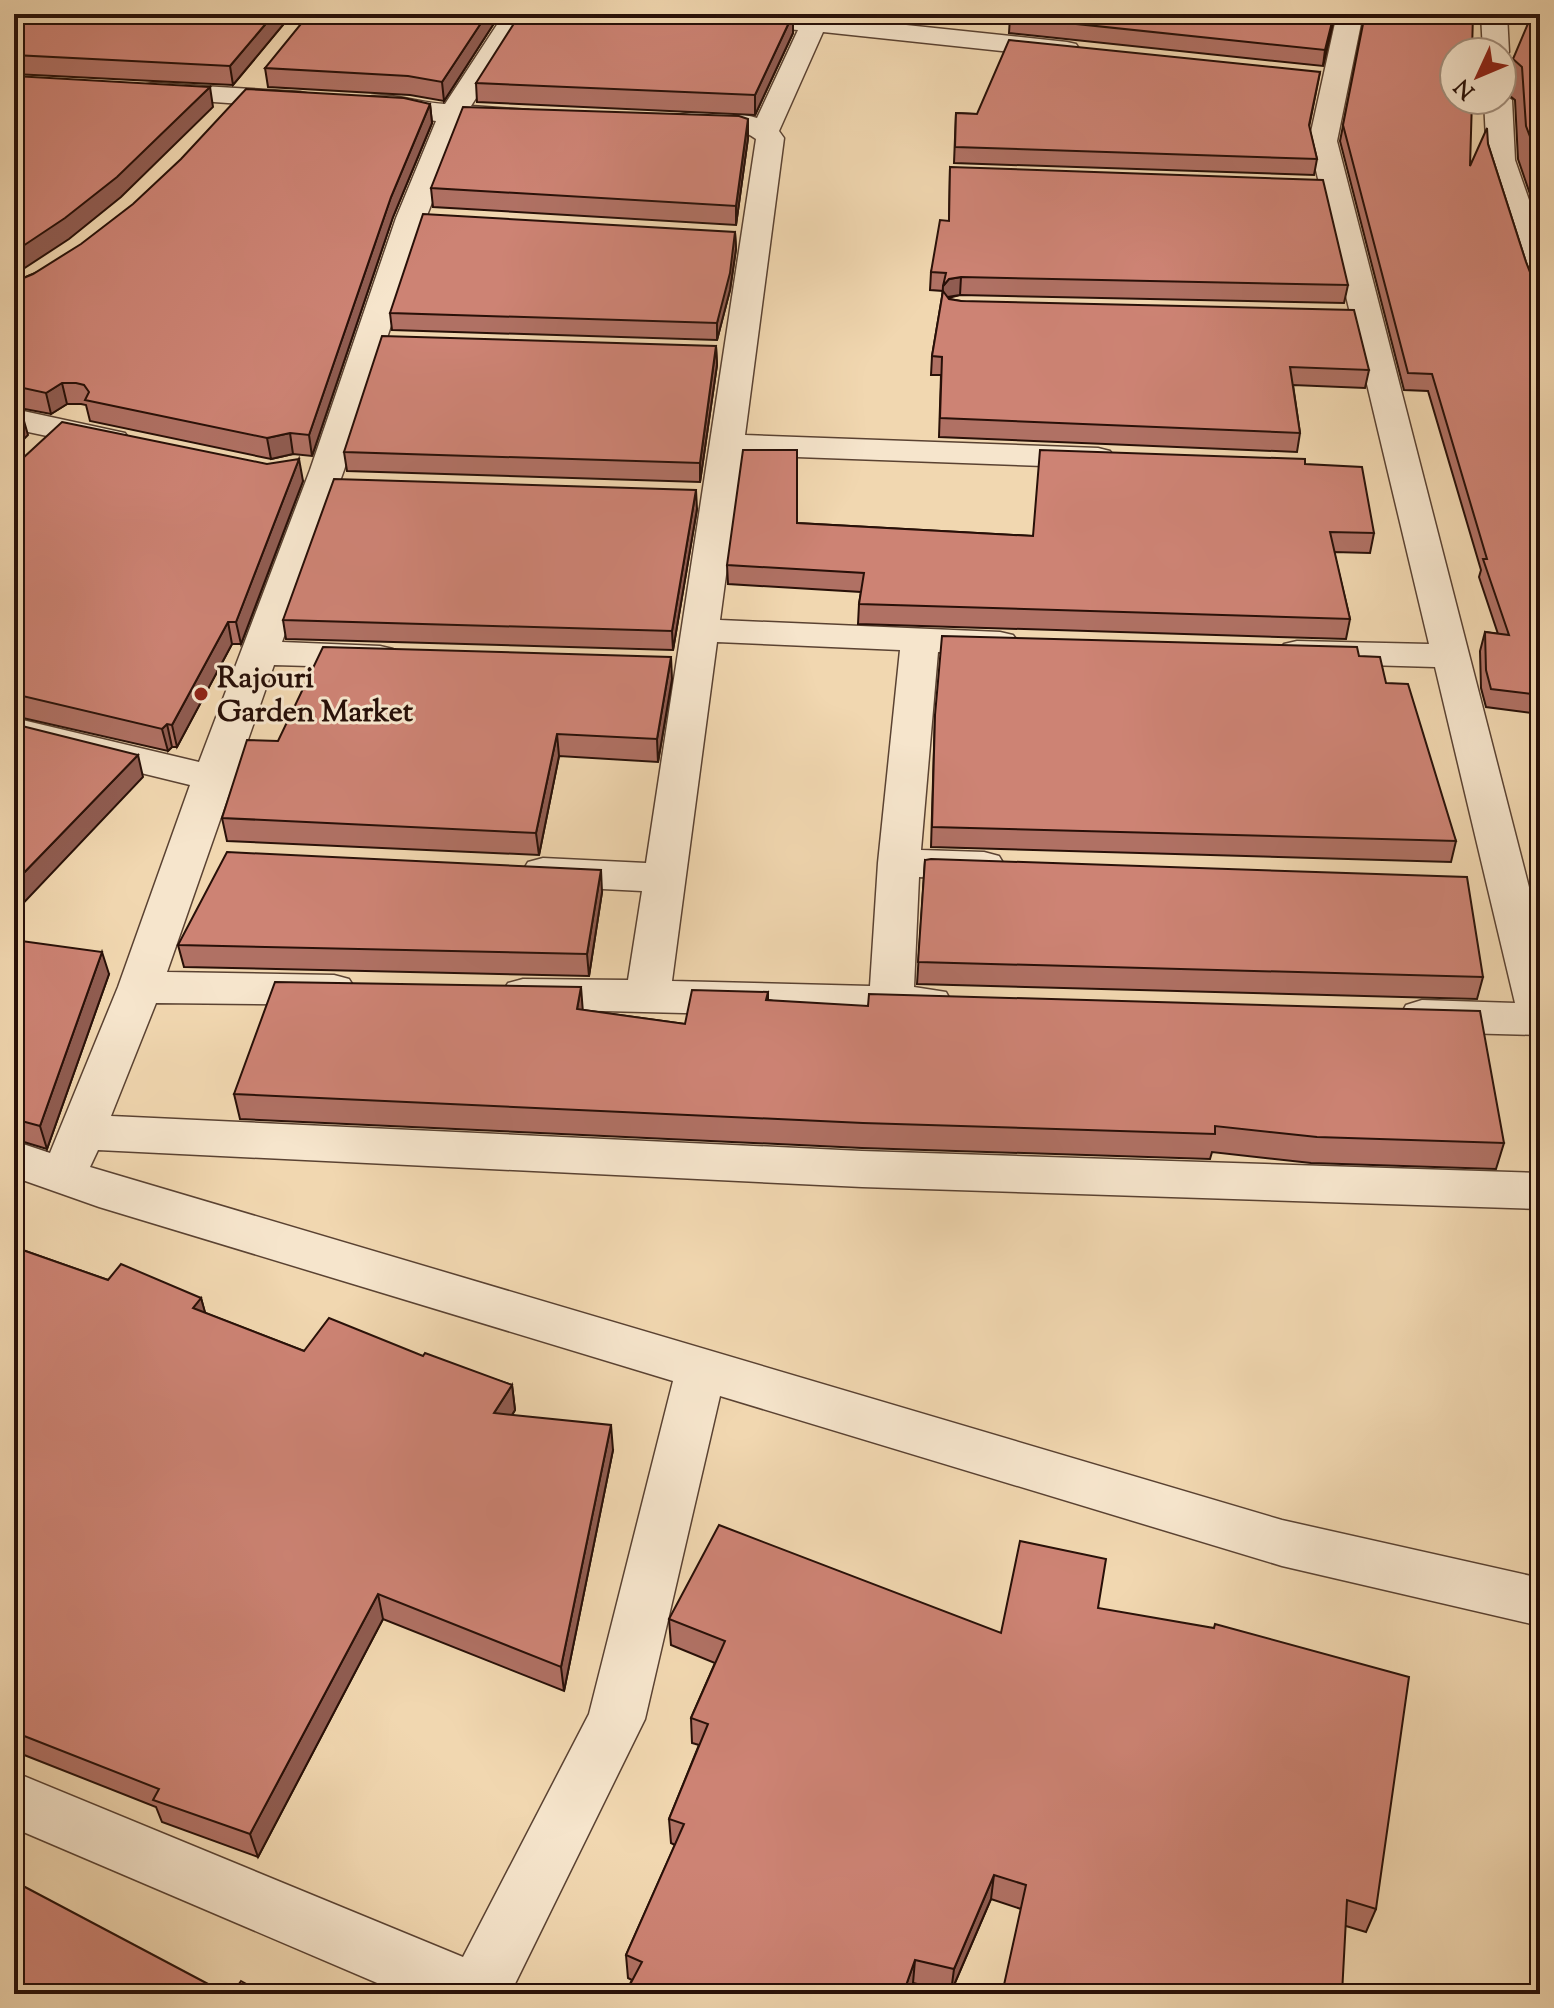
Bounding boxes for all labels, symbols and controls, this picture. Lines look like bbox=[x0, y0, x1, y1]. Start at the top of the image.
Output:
north arrow bbox=[1438, 36, 1518, 116]
text: N bbox=[1448, 70, 1483, 105]
place label: Rajouri Garden Market bbox=[217, 658, 414, 735]
marker: Rajouri Garden Market bbox=[192, 685, 210, 703]

